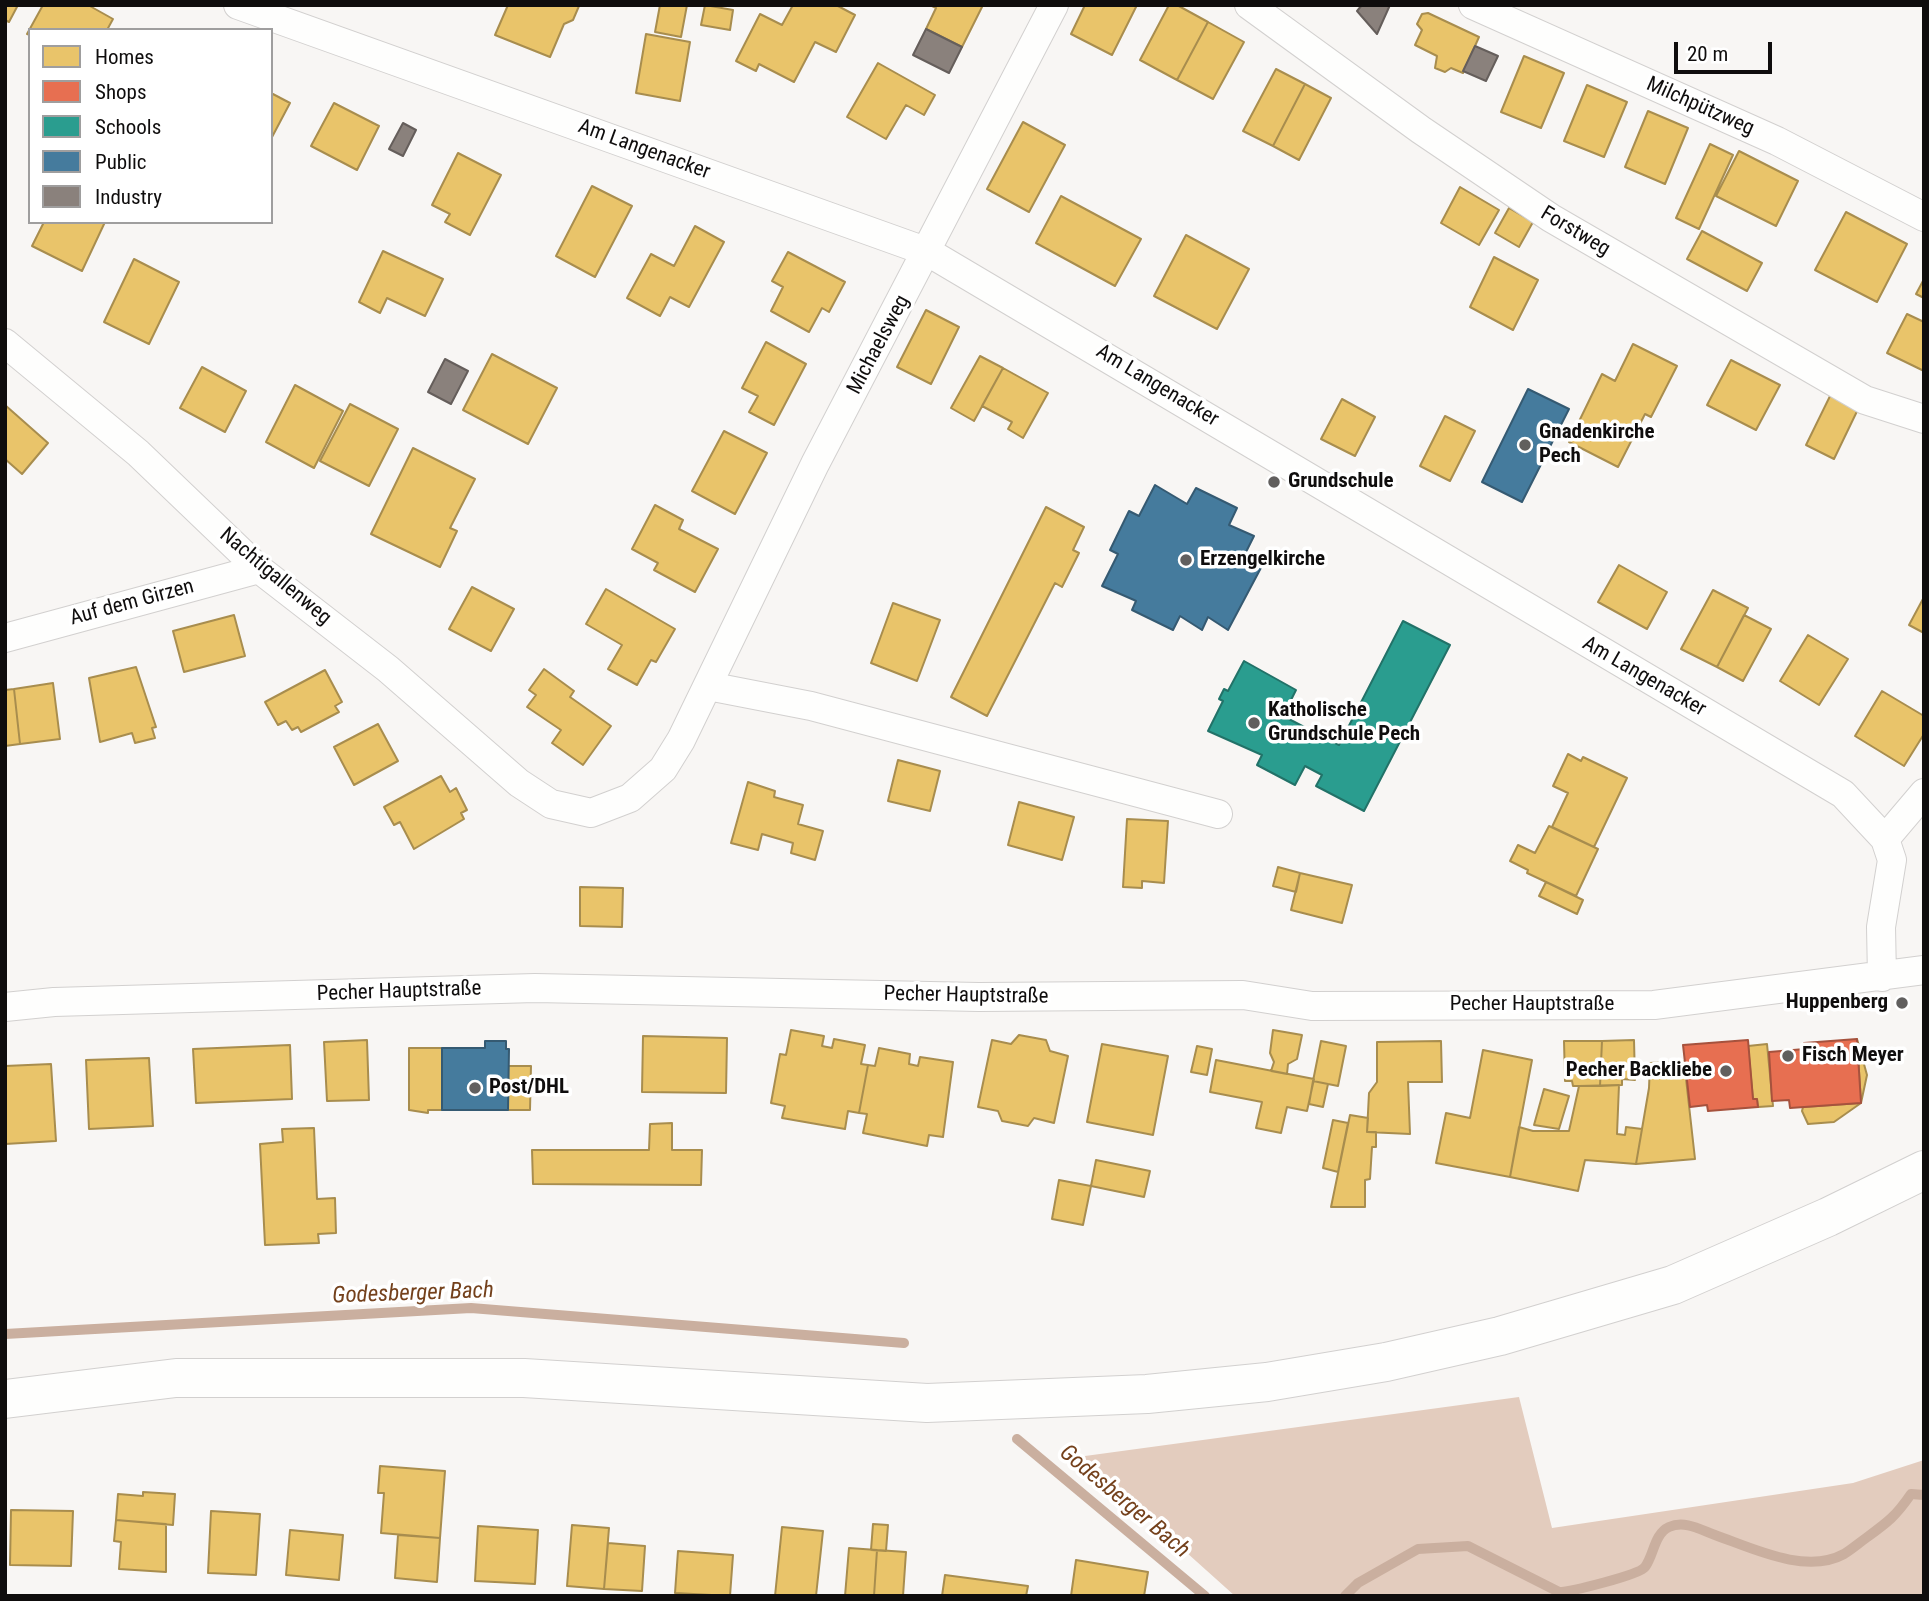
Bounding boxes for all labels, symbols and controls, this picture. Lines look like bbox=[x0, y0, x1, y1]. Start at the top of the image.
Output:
legend bbox=[28, 28, 273, 224]
scale bar bbox=[1677, 28, 1775, 72]
text: 20 m bbox=[1687, 42, 1728, 66]
text: Homes bbox=[95, 45, 154, 69]
street label: Milchpützweg bbox=[1642, 72, 1758, 142]
text: Shops bbox=[95, 80, 147, 104]
street label: Am Langenacker bbox=[575, 114, 713, 186]
text: Schools bbox=[95, 115, 161, 139]
text: Public bbox=[95, 150, 147, 174]
text: Industry bbox=[95, 185, 162, 209]
street label: Forstweg bbox=[1536, 202, 1614, 262]
street label: Michaelsweg bbox=[842, 291, 916, 399]
street label: Am Langenacker bbox=[1091, 340, 1223, 432]
place label: Gnadenkirche Pech bbox=[1539, 420, 1654, 470]
marker: Gnadenkirche Pech bbox=[1517, 437, 1533, 453]
place label: Grundschule bbox=[1288, 469, 1394, 495]
marker: Grundschule bbox=[1266, 474, 1282, 490]
street label: Nachtigallenweg bbox=[214, 523, 336, 631]
place label: Erzengelkirche bbox=[1200, 547, 1325, 573]
marker: Erzengelkirche bbox=[1178, 552, 1194, 568]
street label: Auf dem Girzen bbox=[67, 574, 197, 632]
street label: Am Langenacker bbox=[1578, 631, 1710, 723]
place label: Katholische Grundschule Pech bbox=[1268, 698, 1420, 748]
marker: Katholische Grundschule Pech bbox=[1246, 715, 1262, 731]
street label: Pecher Hauptstraße bbox=[316, 977, 482, 1007]
street label: Pecher Hauptstraße bbox=[883, 982, 1049, 1010]
place label: Huppenberg bbox=[1786, 990, 1888, 1016]
street label: Pecher Hauptstraße bbox=[1450, 992, 1614, 1018]
marker: Huppenberg bbox=[1894, 995, 1910, 1011]
place label: Fisch Meyer bbox=[1802, 1043, 1904, 1069]
marker: Fisch Meyer bbox=[1780, 1048, 1796, 1064]
place label: Pecher Backliebe bbox=[1566, 1058, 1712, 1084]
marker: Pecher Backliebe bbox=[1718, 1063, 1734, 1079]
place label: Post/DHL bbox=[489, 1075, 569, 1101]
marker: Post/DHL bbox=[467, 1080, 483, 1096]
water label: Godesberger Bach bbox=[332, 1277, 494, 1311]
water label: Godesberger Bach bbox=[1053, 1440, 1195, 1564]

